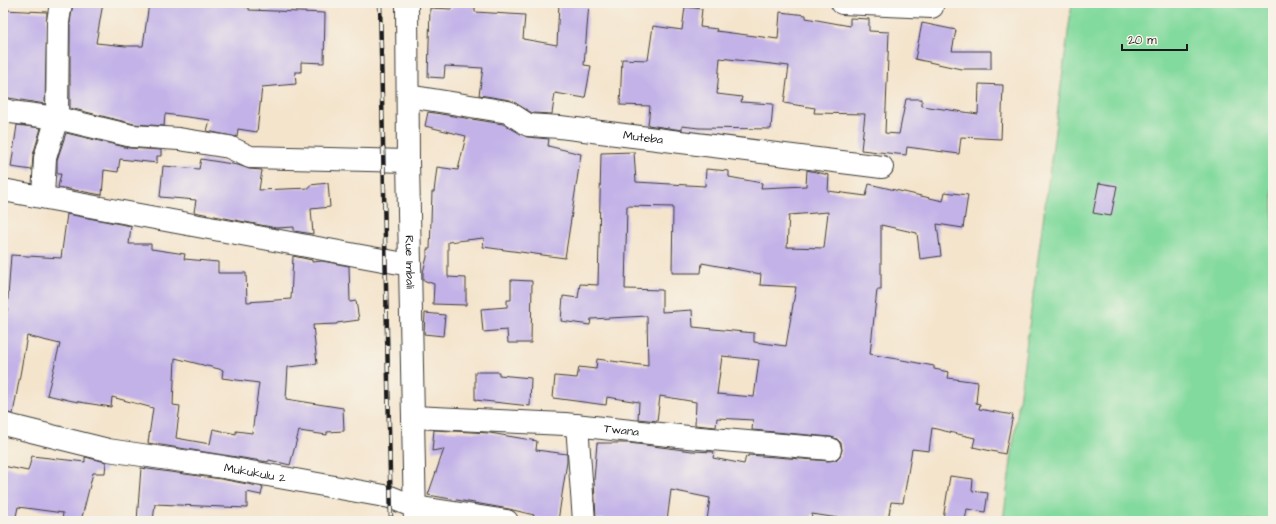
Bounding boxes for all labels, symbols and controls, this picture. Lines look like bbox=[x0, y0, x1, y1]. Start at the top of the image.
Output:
scale bar bbox=[1122, 26, 1187, 52]
text: 20 m bbox=[1128, 32, 1157, 49]
street label: Muteba bbox=[622, 127, 664, 149]
street label: Rue Imbali bbox=[400, 235, 418, 289]
street label: Twana bbox=[603, 420, 640, 441]
street label: Mukukulu 2 bbox=[223, 459, 287, 487]

